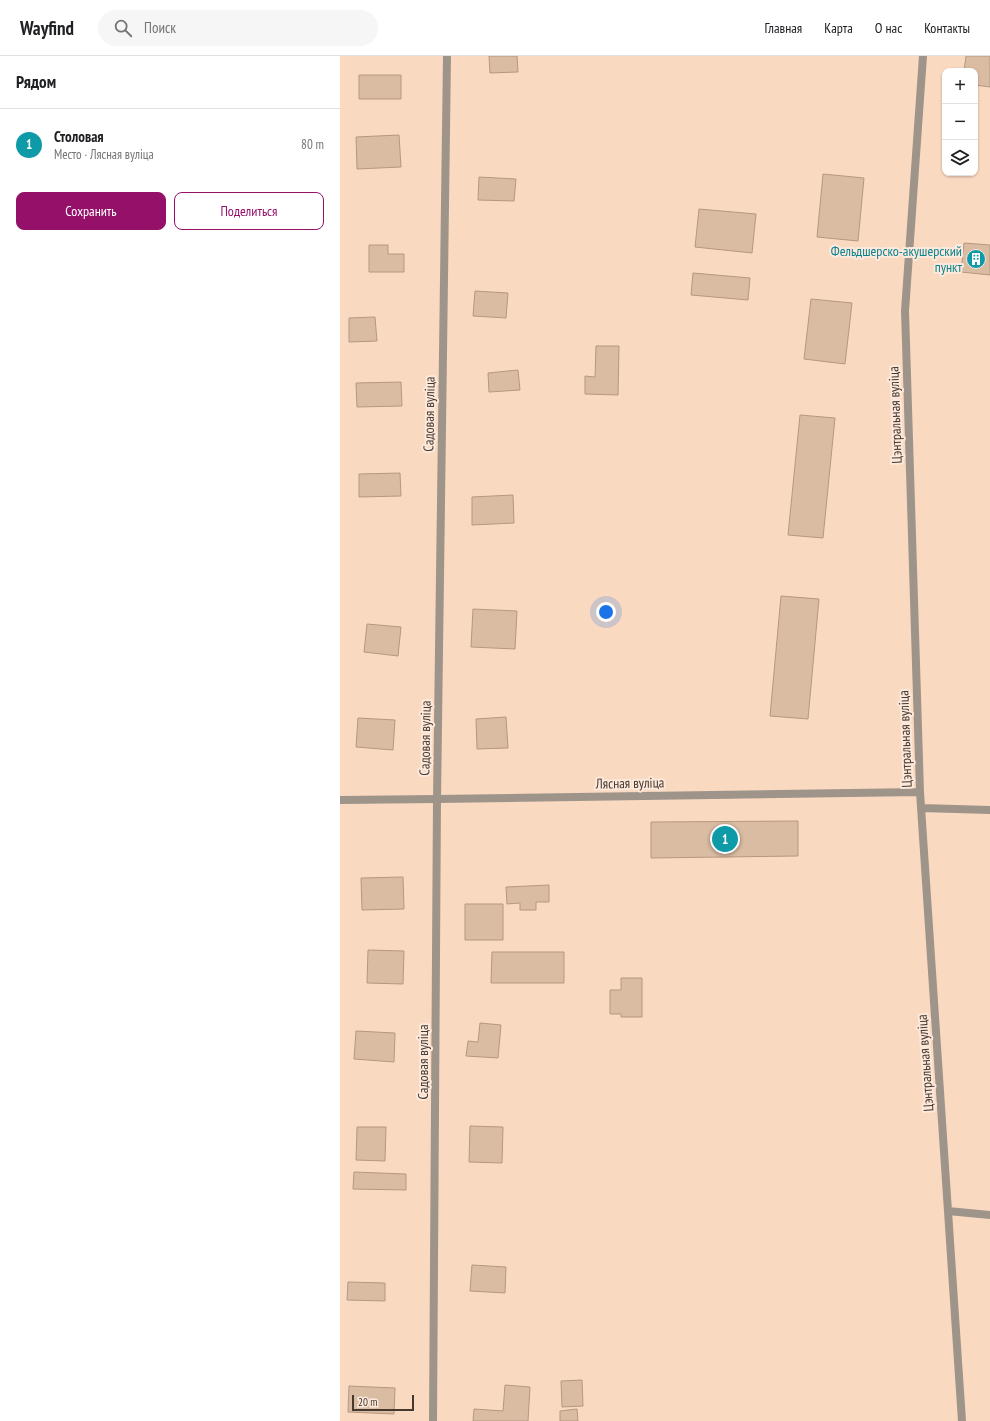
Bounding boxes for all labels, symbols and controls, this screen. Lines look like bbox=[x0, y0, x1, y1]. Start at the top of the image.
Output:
search box bbox=[98, 10, 378, 46]
text: Wayfind bbox=[20, 16, 74, 40]
icon: search bbox=[112, 17, 134, 39]
text: Поиск bbox=[144, 18, 176, 37]
text: Главная bbox=[764, 19, 802, 37]
text: Карта bbox=[824, 19, 853, 37]
text: О нас bbox=[875, 19, 902, 37]
text: Контакты bbox=[924, 19, 970, 37]
map controls bbox=[942, 68, 978, 176]
button: + bbox=[942, 68, 978, 104]
text: Рядом bbox=[16, 71, 56, 93]
button: − bbox=[942, 104, 978, 140]
text: Столовая bbox=[54, 127, 104, 146]
text: 1 bbox=[26, 136, 32, 153]
text: 80 m bbox=[301, 136, 324, 153]
button: layers bbox=[942, 140, 978, 176]
text: Место · Лясная вуліца bbox=[54, 146, 154, 163]
button: Сохранить bbox=[16, 192, 166, 230]
button: Поделиться bbox=[174, 192, 324, 230]
place label: Фельдшерско-акушерский пункт bbox=[831, 242, 963, 276]
building icon: Фельдшерско-акушерский пункт bbox=[965, 248, 987, 270]
street label: Цэнтральная вуліца bbox=[884, 366, 906, 464]
street label: Садовая вуліца bbox=[419, 376, 439, 452]
your location bbox=[596, 602, 616, 622]
street label: Цэнтральная вуліца bbox=[894, 690, 916, 788]
street label: Садовая вуліца bbox=[415, 700, 435, 776]
street label: Лясная вуліца bbox=[594, 773, 665, 793]
pin: 1 bbox=[712, 824, 738, 854]
street label: Цэнтральная вуліца bbox=[913, 1014, 937, 1112]
street label: Садовая вуліца bbox=[414, 1024, 432, 1100]
scale bar bbox=[352, 1393, 414, 1412]
text: 20 m bbox=[358, 1395, 377, 1409]

